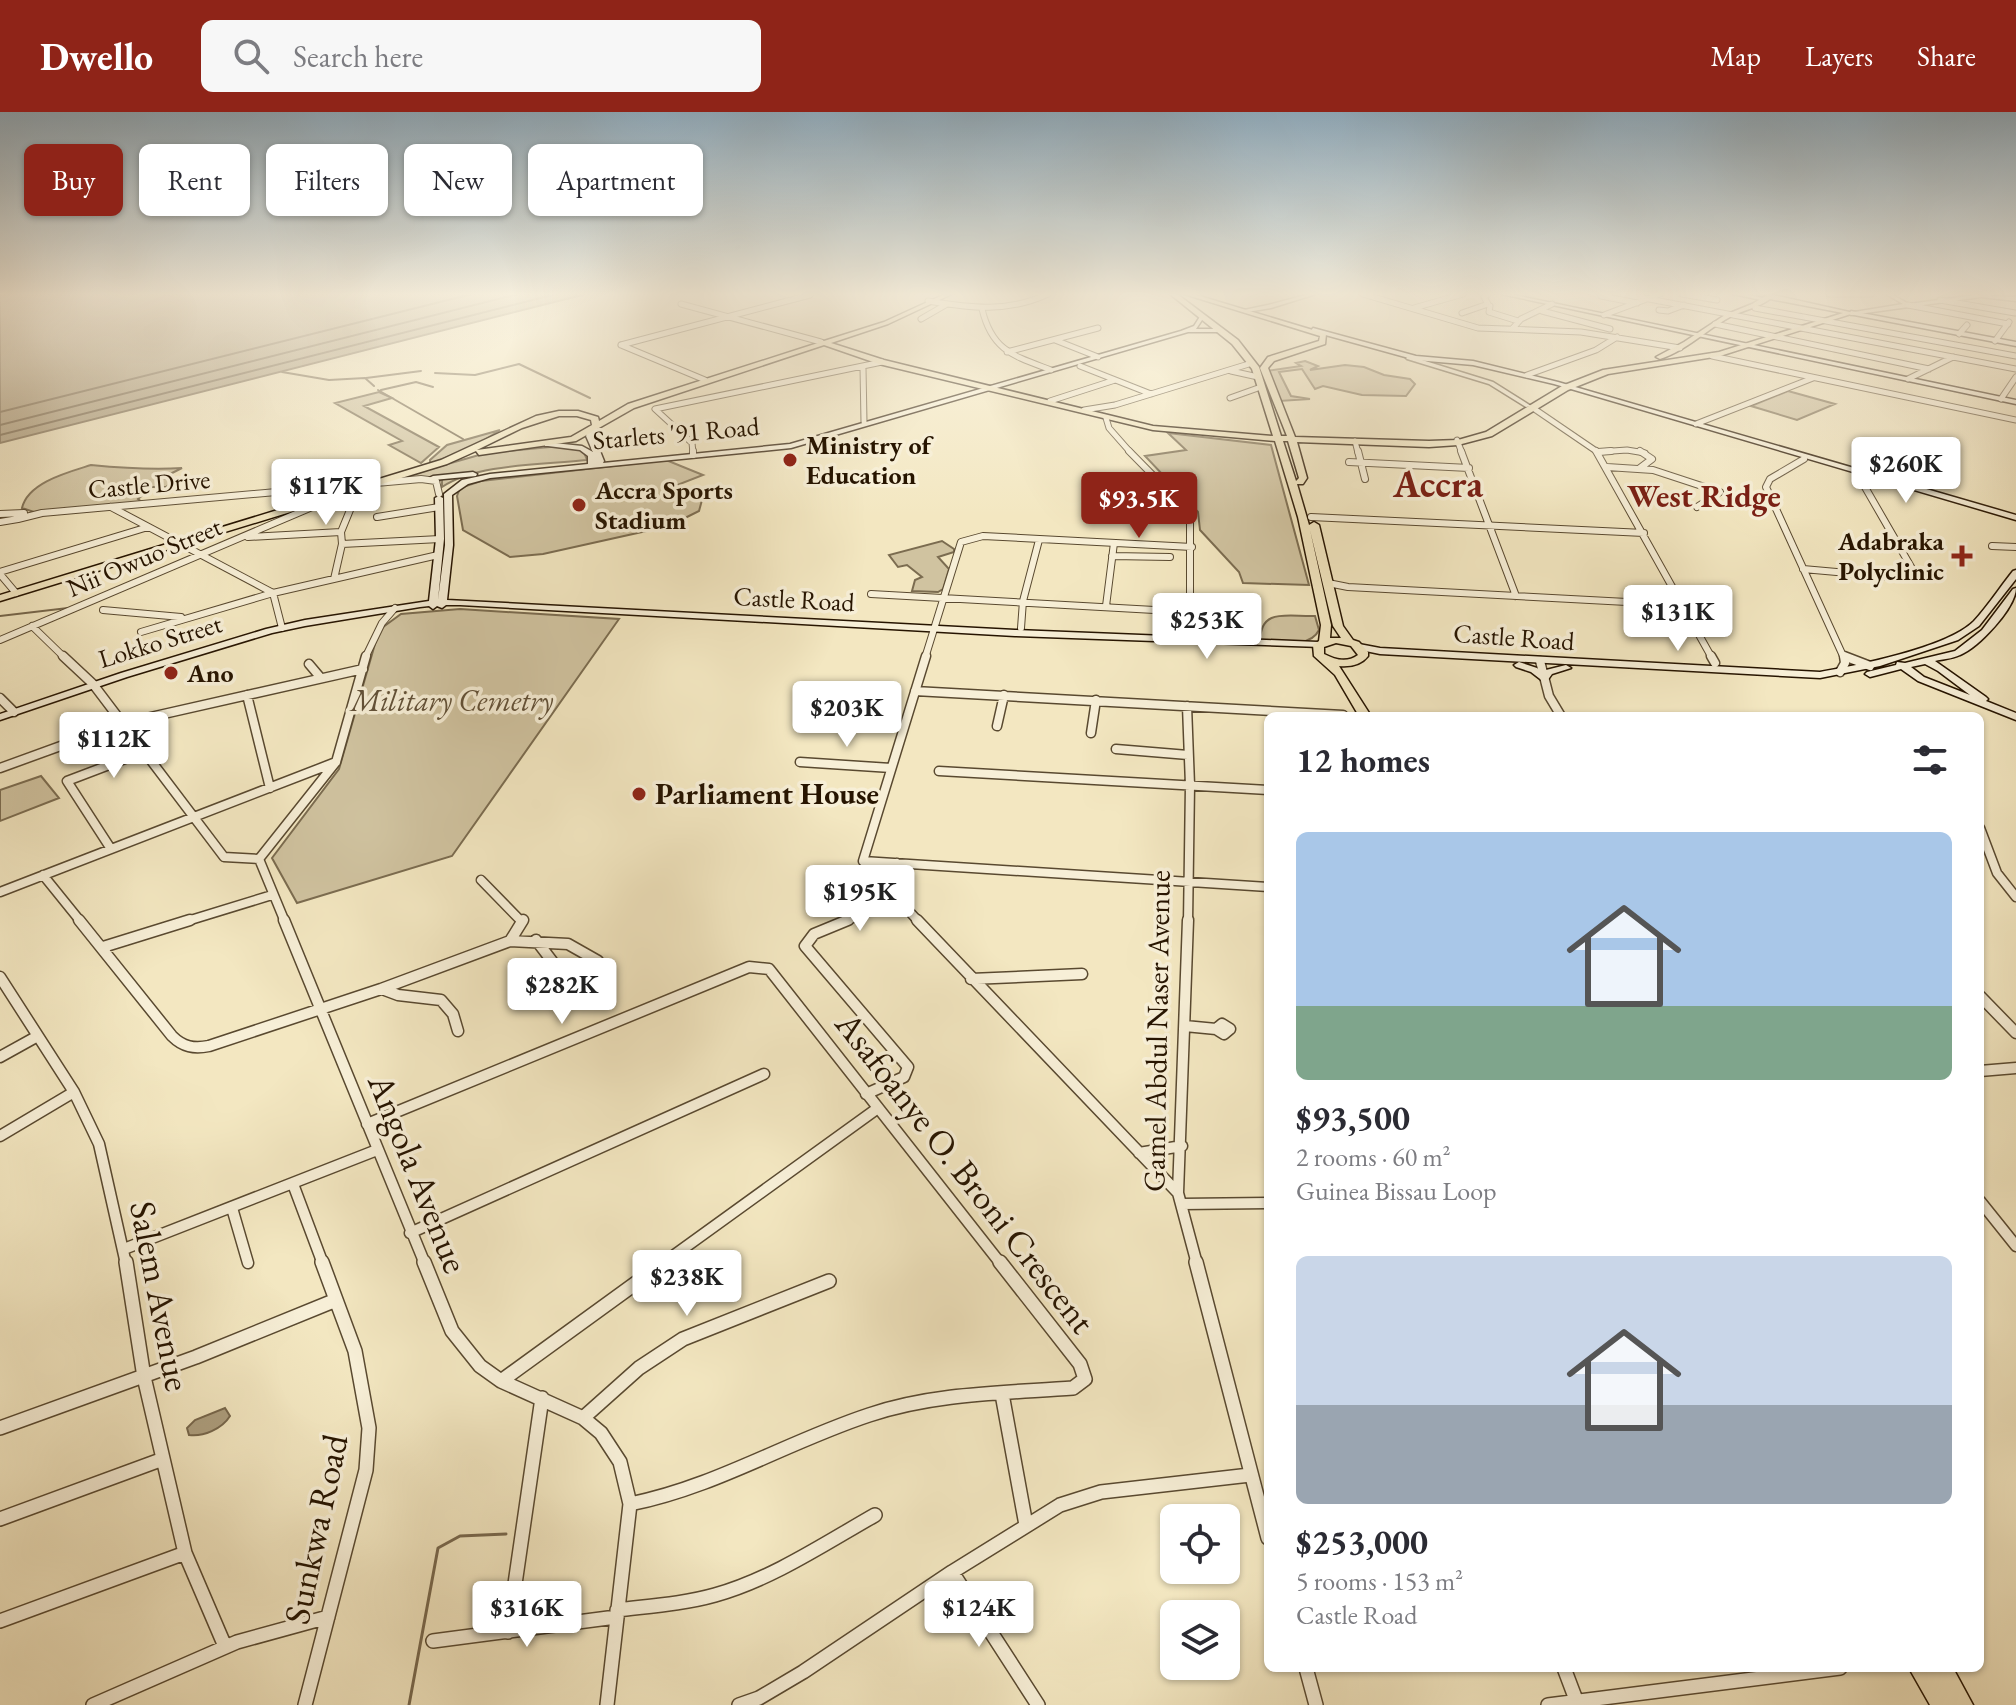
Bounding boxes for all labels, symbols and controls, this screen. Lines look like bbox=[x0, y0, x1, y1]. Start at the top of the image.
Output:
search box bbox=[201, 20, 761, 92]
text: Dwello bbox=[40, 32, 153, 81]
icon: search bbox=[229, 34, 273, 78]
text: Search here bbox=[293, 37, 423, 76]
text: Map bbox=[1711, 38, 1761, 74]
text: Layers bbox=[1805, 38, 1873, 74]
text: Share bbox=[1917, 38, 1976, 74]
chip: Buy bbox=[24, 144, 123, 216]
chip: Rent bbox=[139, 144, 250, 216]
chip: Filters bbox=[266, 144, 388, 216]
chip: New bbox=[404, 144, 512, 216]
chip: Apartment bbox=[528, 144, 703, 216]
street label: Starlets '91 Road bbox=[591, 409, 762, 457]
place label: Ministry of Education bbox=[806, 428, 935, 492]
pin: $260K bbox=[1850, 437, 1962, 505]
text: $260K bbox=[1869, 446, 1943, 480]
marker: Ministry of Education bbox=[781, 451, 799, 469]
pin: $117K bbox=[270, 459, 382, 527]
district label: Accra bbox=[1392, 459, 1483, 508]
street label: Castle Drive bbox=[86, 462, 212, 506]
text: $117K bbox=[289, 468, 363, 502]
pin: $93.5K bbox=[1074, 472, 1204, 540]
place label: Accra Sports Stadium bbox=[594, 473, 733, 537]
district label: West Ridge bbox=[1627, 475, 1781, 517]
text: $93.5K bbox=[1099, 481, 1179, 515]
marker: Accra Sports Stadium bbox=[570, 496, 588, 514]
street label: Nii Owuo Street bbox=[61, 509, 227, 605]
place label: Adabraka Polyclinic bbox=[1837, 524, 1945, 588]
marker: Adabraka Polyclinic bbox=[1951, 545, 1973, 567]
street label: Castle Road bbox=[732, 579, 856, 619]
pin: $131K bbox=[1622, 585, 1734, 653]
pin: $253K bbox=[1151, 593, 1263, 661]
text: $131K bbox=[1641, 594, 1715, 628]
text: $253K bbox=[1170, 602, 1244, 636]
street label: Lokko Street bbox=[94, 606, 226, 676]
street label: Castle Road bbox=[1452, 616, 1577, 658]
place label: Ano bbox=[186, 656, 234, 690]
marker: Ano bbox=[162, 664, 180, 682]
park label: Military Cemetry bbox=[349, 681, 553, 720]
pin: $203K bbox=[791, 681, 903, 749]
text: $203K bbox=[810, 690, 884, 724]
pin: $112K bbox=[58, 712, 170, 780]
text: $112K bbox=[77, 721, 151, 755]
text: 12 homes bbox=[1296, 738, 1430, 782]
icon: filters bbox=[1908, 738, 1952, 782]
place label: Parliament House bbox=[655, 774, 879, 813]
marker: Parliament House bbox=[630, 785, 648, 803]
pin: $195K bbox=[804, 865, 916, 933]
street label: Gamel Abdul Naser Avenue bbox=[1134, 870, 1179, 1192]
text: $195K bbox=[823, 874, 897, 908]
icon: home bbox=[1552, 884, 1696, 1028]
pin: $282K bbox=[506, 958, 618, 1026]
text: $282K bbox=[525, 967, 599, 1001]
street label: Asafoanye O. Broni Crescent bbox=[825, 1001, 1106, 1343]
street label: Angola Avenue bbox=[357, 1066, 480, 1280]
text: $93,500 bbox=[1296, 1096, 1410, 1140]
text: 2 rooms · 60 m² bbox=[1296, 1140, 1451, 1174]
text: Guinea Bissau Loop bbox=[1296, 1174, 1497, 1208]
street label: Salem Avenue bbox=[119, 1197, 202, 1395]
pin: $238K bbox=[631, 1250, 743, 1318]
text: $238K bbox=[650, 1259, 724, 1293]
icon: home bbox=[1552, 1308, 1696, 1452]
street label: Sunkwa Road bbox=[272, 1429, 359, 1628]
map controls bbox=[1160, 1504, 1240, 1680]
button: locate bbox=[1160, 1504, 1240, 1584]
text: $253,000 bbox=[1296, 1520, 1428, 1564]
text: 5 rooms · 153 m² bbox=[1296, 1564, 1463, 1598]
pin: $316K bbox=[471, 1581, 583, 1649]
pin: $124K bbox=[923, 1581, 1035, 1649]
text: $316K bbox=[490, 1590, 564, 1624]
text: $124K bbox=[942, 1590, 1016, 1624]
text: Castle Road bbox=[1296, 1598, 1417, 1632]
button: layers bbox=[1160, 1600, 1240, 1680]

